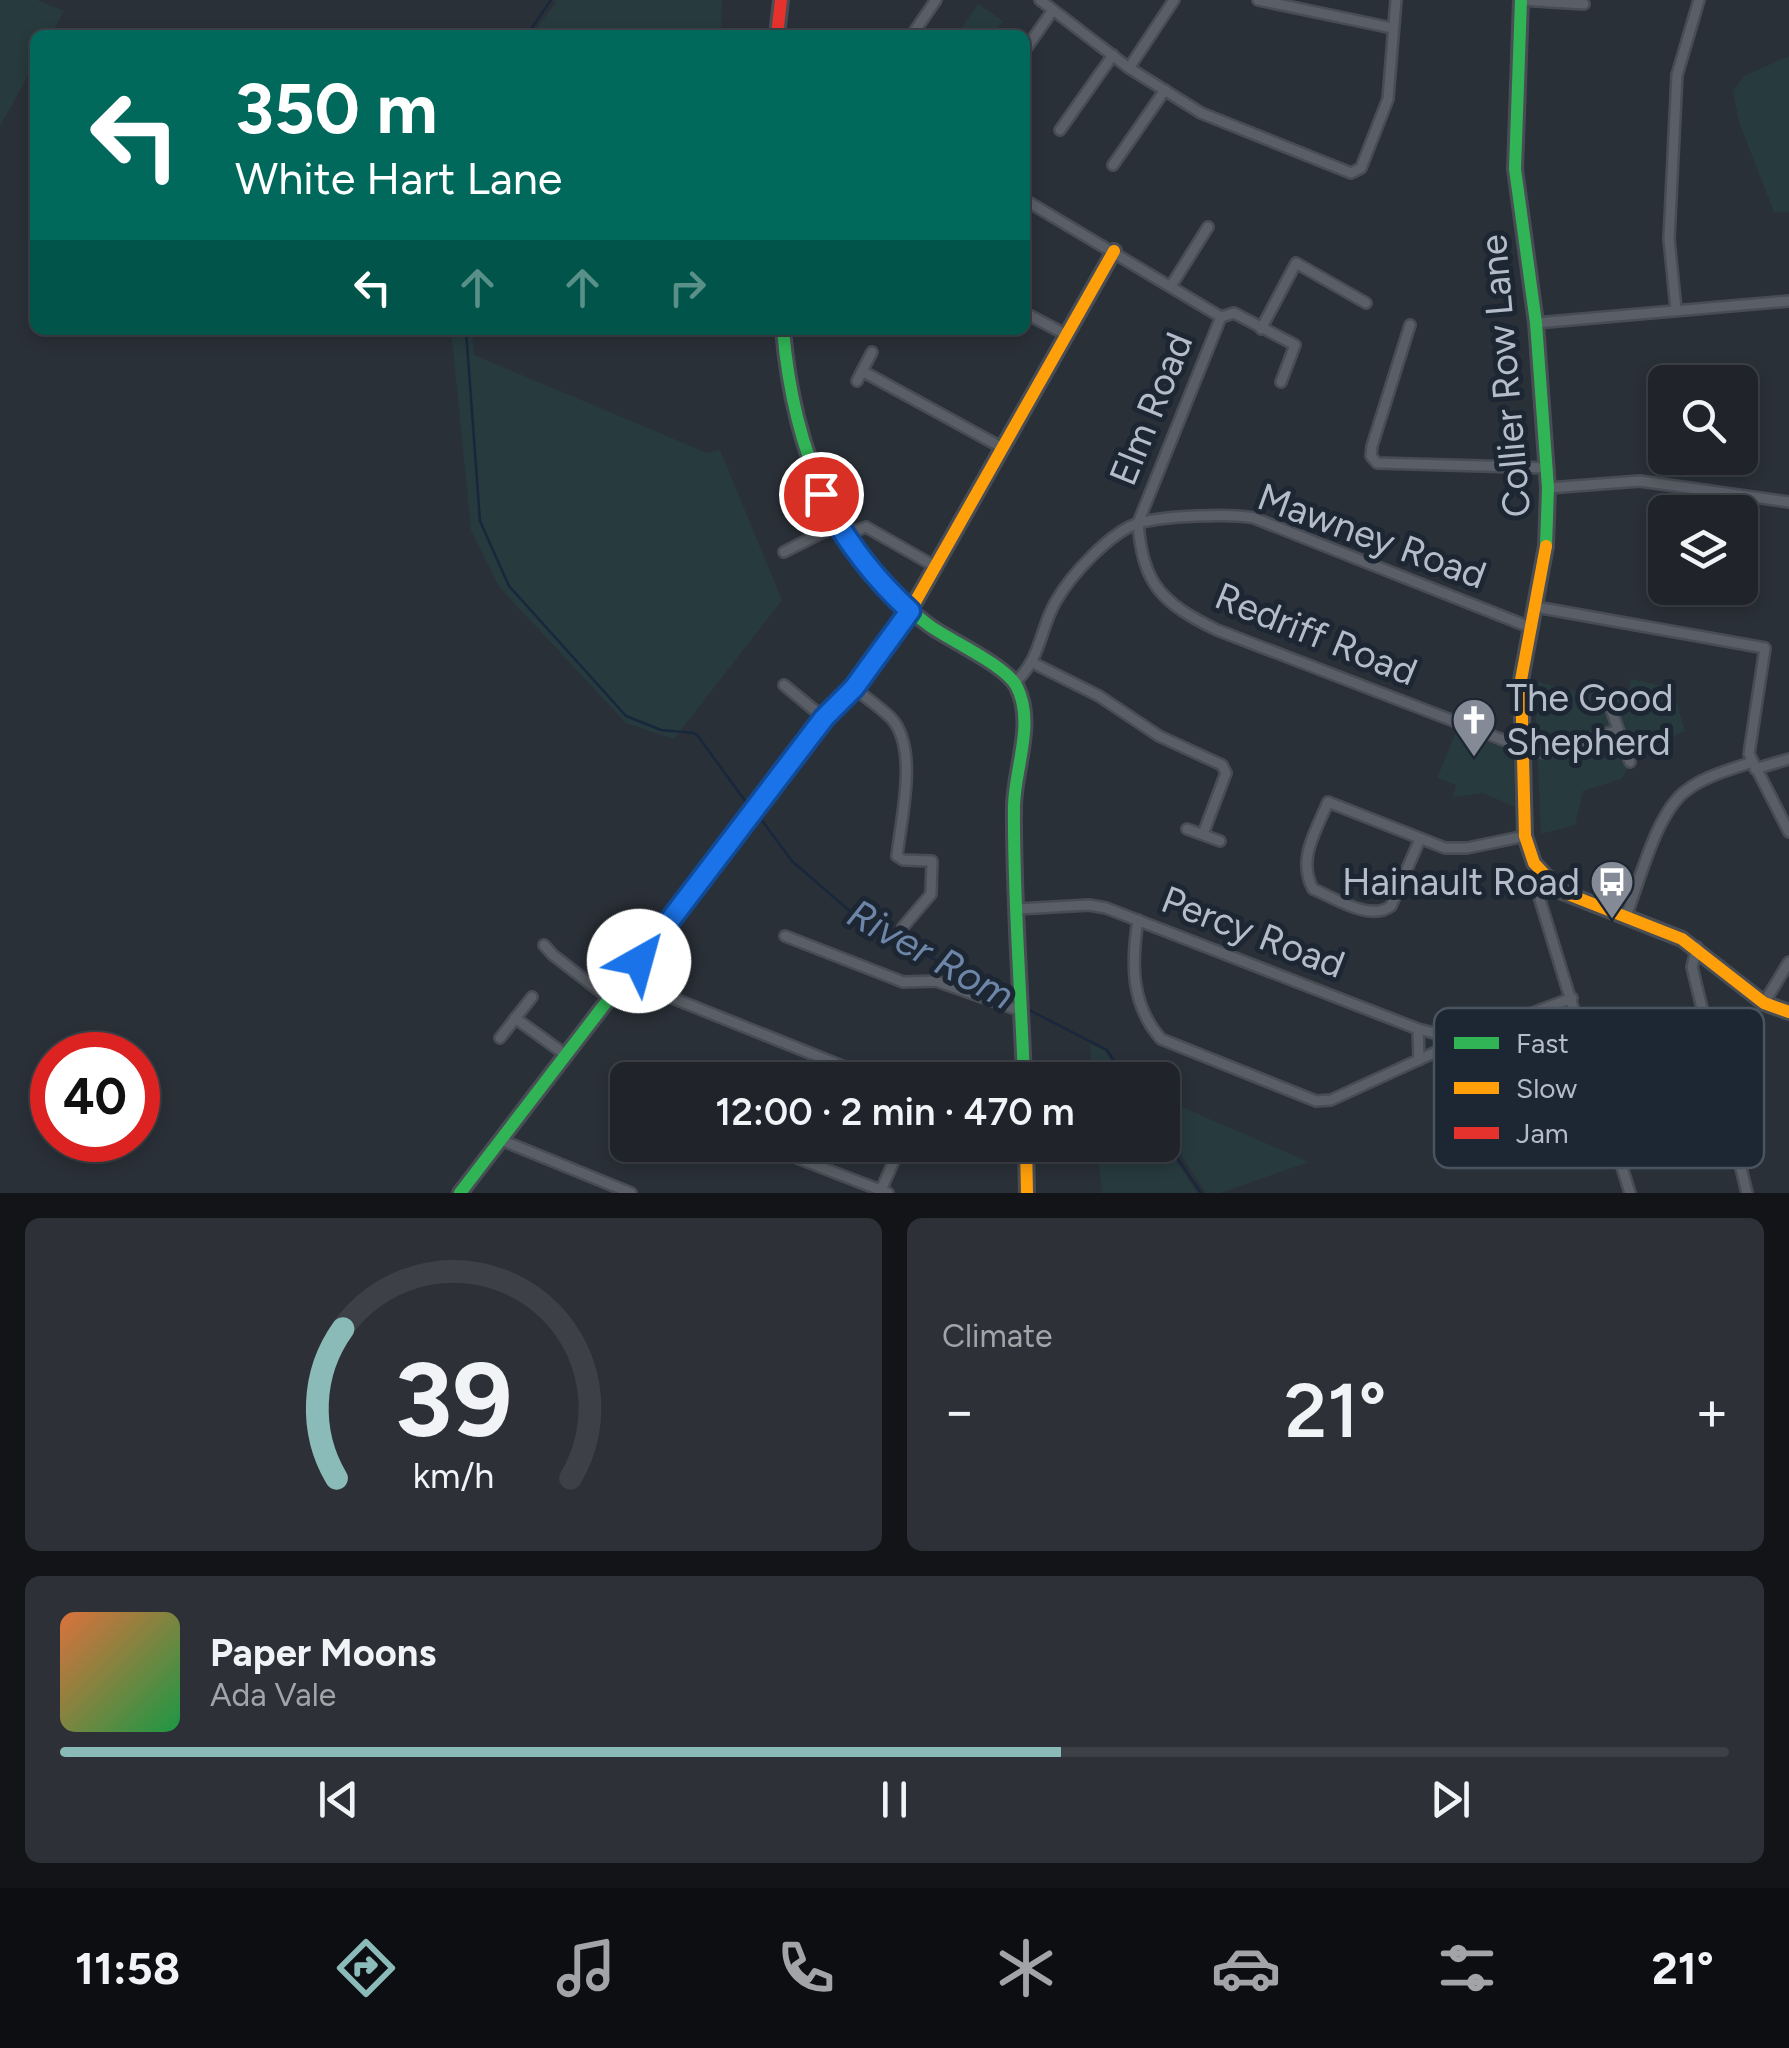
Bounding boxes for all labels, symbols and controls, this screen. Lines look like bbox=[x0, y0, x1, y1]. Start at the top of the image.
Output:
text: 350 m bbox=[235, 66, 438, 151]
icon: left bbox=[70, 70, 200, 200]
text: White Hart Lane bbox=[235, 151, 562, 205]
street label: Collier Row Lane bbox=[1470, 233, 1540, 519]
icon: left bbox=[345, 260, 400, 315]
icon: ahead bbox=[450, 260, 505, 315]
icon: ahead bbox=[555, 260, 610, 315]
icon: right bbox=[660, 260, 715, 315]
street label: Elm Road bbox=[1100, 326, 1202, 492]
map controls bbox=[1648, 365, 1758, 605]
button: search bbox=[1648, 365, 1758, 475]
pin bbox=[779, 452, 864, 537]
icon: arrive bbox=[794, 467, 849, 522]
street label: Mawney Road bbox=[1252, 473, 1492, 599]
button: layers bbox=[1648, 495, 1758, 605]
street label: Redriff Road bbox=[1208, 573, 1424, 695]
place label: The Good Shepherd bbox=[1506, 675, 1674, 765]
church icon: The Good Shepherd bbox=[1451, 697, 1497, 758]
place label: Hainault Road bbox=[1342, 859, 1580, 905]
bus stop icon: Hainault Road bbox=[1589, 859, 1635, 920]
street label: Percy Road bbox=[1155, 876, 1351, 988]
water label: River Rom bbox=[840, 889, 1022, 1019]
position arrow bbox=[587, 909, 691, 1013]
legend bbox=[1434, 1008, 1764, 1168]
text: Fast bbox=[1516, 1026, 1569, 1060]
speed limit sign: 40 bbox=[30, 1032, 160, 1162]
text: Slow bbox=[1516, 1071, 1577, 1105]
text: 12:00 · 2 min · 470 m bbox=[715, 1089, 1075, 1135]
text: Jam bbox=[1516, 1116, 1569, 1150]
text: Climate bbox=[942, 1317, 1053, 1355]
text: 39 bbox=[394, 1337, 513, 1462]
text: 21° bbox=[1284, 1366, 1387, 1456]
text: − bbox=[942, 1378, 976, 1444]
text: + bbox=[1695, 1378, 1729, 1444]
text: km/h bbox=[413, 1454, 494, 1497]
text: Paper Moons bbox=[210, 1630, 436, 1676]
text: Ada Vale bbox=[210, 1676, 336, 1714]
icon: previous bbox=[311, 1772, 366, 1827]
icon: pause bbox=[867, 1772, 922, 1827]
icon: next bbox=[1423, 1772, 1478, 1827]
icon: directions bbox=[331, 1933, 401, 2003]
icon: music bbox=[551, 1933, 621, 2003]
icon: phone bbox=[771, 1933, 841, 2003]
icon: climate bbox=[991, 1933, 1061, 2003]
icon: car bbox=[1211, 1933, 1281, 2003]
icon: filters bbox=[1432, 1933, 1502, 2003]
text: 11:58 bbox=[75, 1941, 180, 1995]
text: 21° bbox=[1652, 1941, 1714, 1995]

